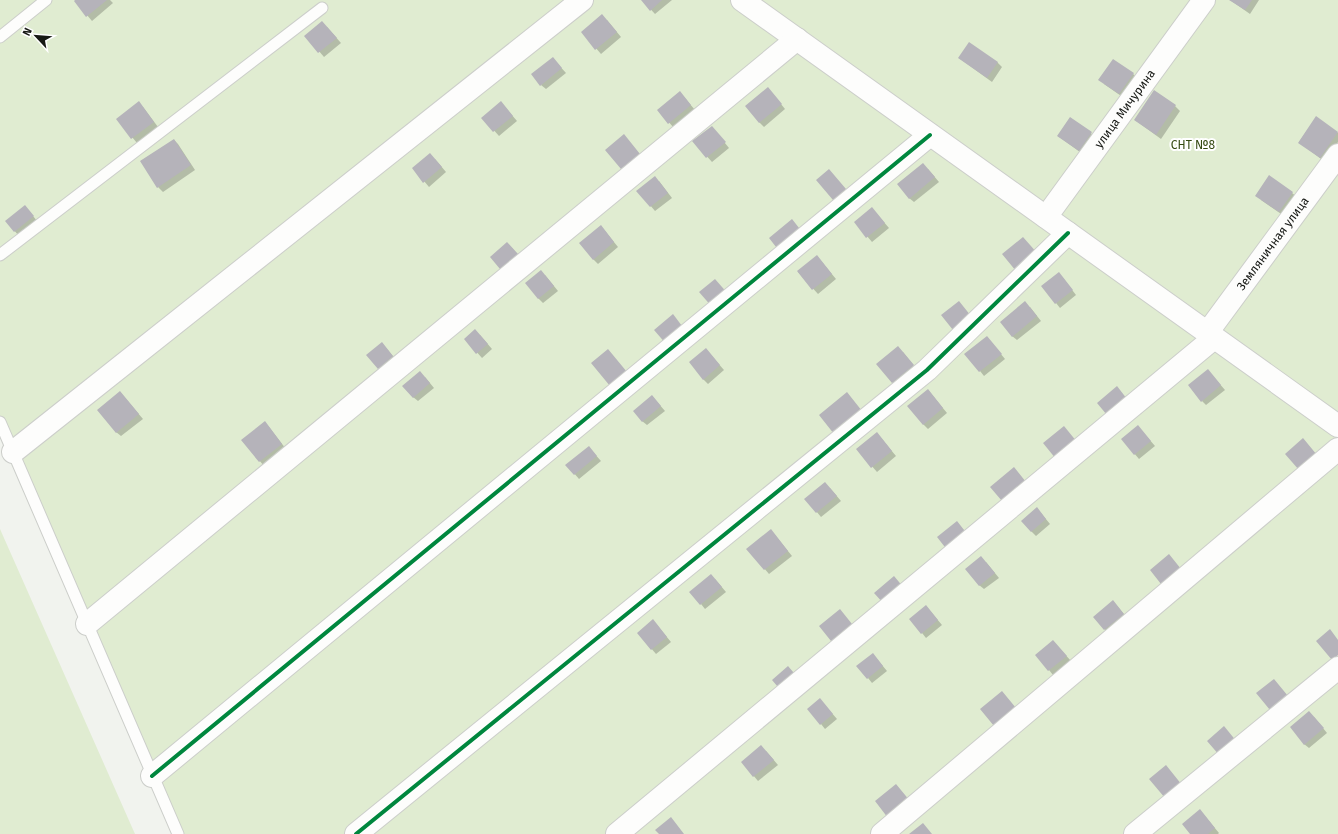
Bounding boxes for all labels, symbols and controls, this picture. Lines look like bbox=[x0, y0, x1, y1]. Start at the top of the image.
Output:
north arrow bbox=[16, 16, 56, 56]
text: N bbox=[20, 26, 35, 38]
street label: улица Мичурина bbox=[1092, 67, 1158, 151]
park label: СНТ №8 bbox=[1171, 138, 1216, 152]
street label: Земляничная улица bbox=[1234, 194, 1312, 293]

